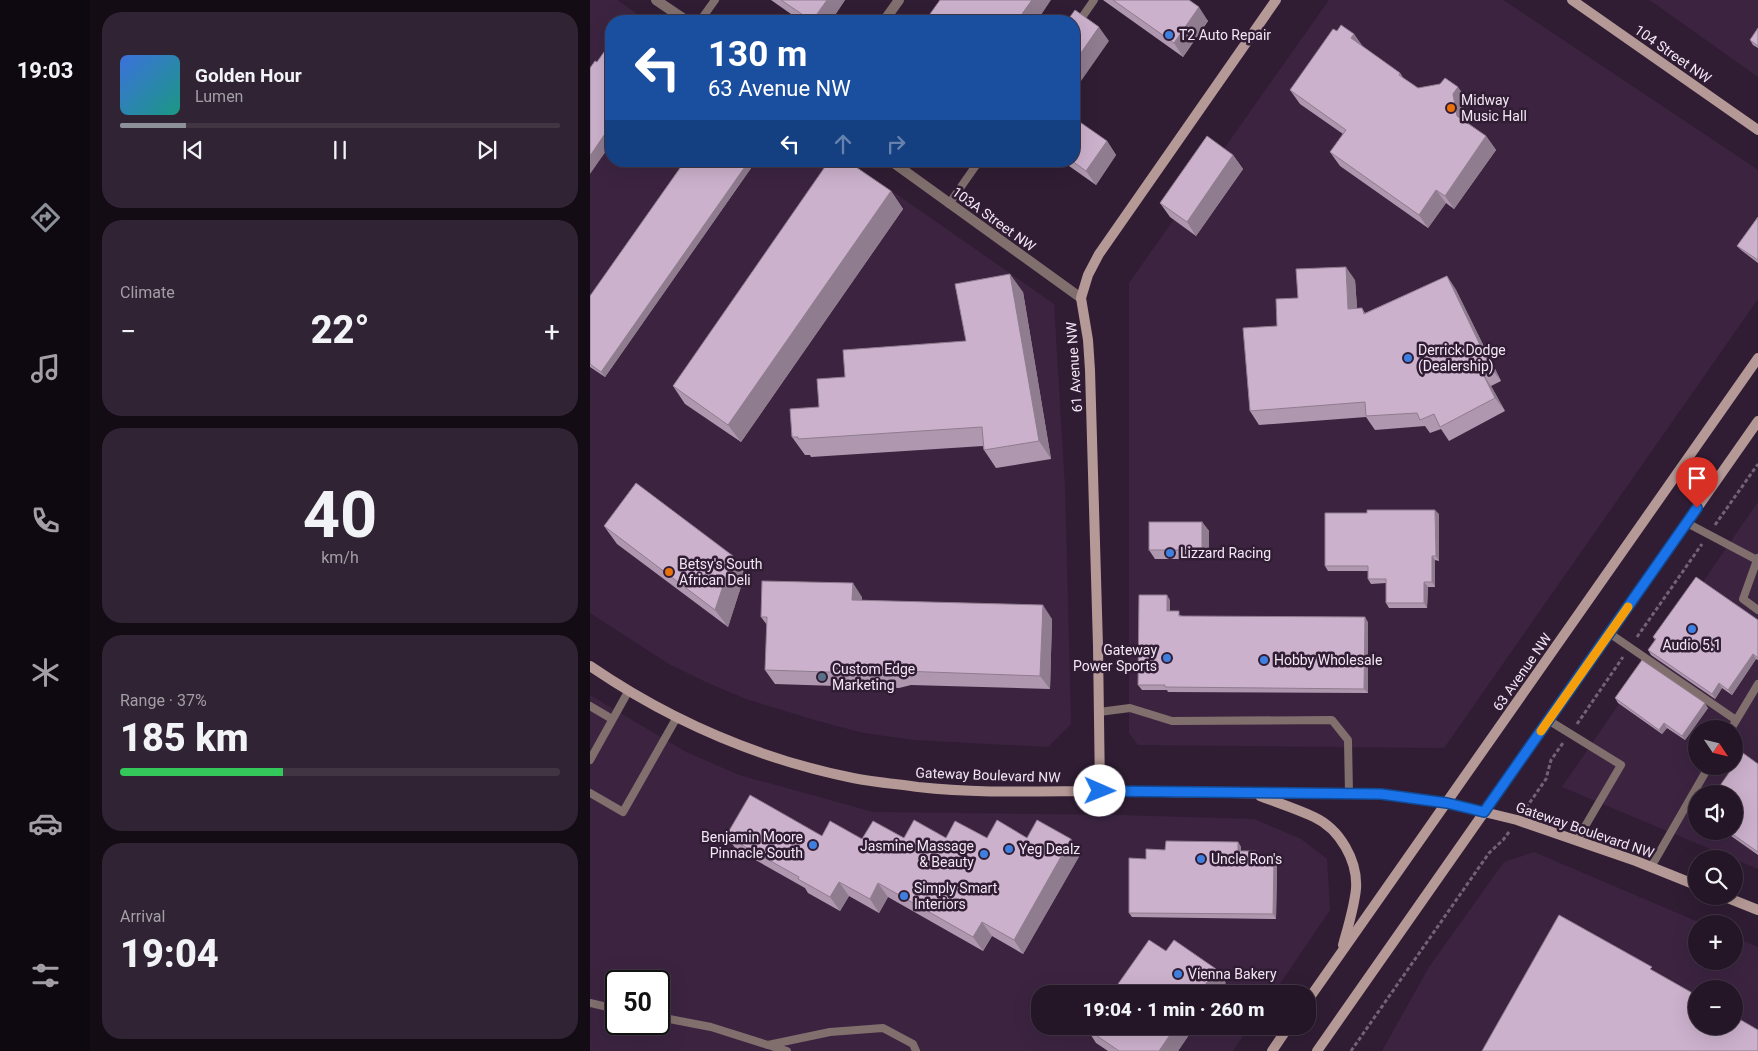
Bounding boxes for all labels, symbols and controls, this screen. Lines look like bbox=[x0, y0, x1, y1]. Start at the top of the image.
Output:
street label: 104 Street NW bbox=[1632, 22, 1715, 87]
place label: T2 Auto Repair bbox=[1179, 27, 1271, 43]
marker: T2 Auto Repair bbox=[1163, 29, 1175, 41]
text: 130 m bbox=[708, 34, 807, 75]
icon: left bbox=[625, 35, 690, 100]
text: 19:03 bbox=[17, 58, 73, 83]
text: Golden Hour bbox=[195, 64, 302, 87]
text: 63 Avenue NW bbox=[708, 76, 851, 101]
text: Lumen bbox=[195, 87, 243, 106]
place label: Midway Music Hall bbox=[1461, 92, 1527, 124]
marker: Midway Music Hall bbox=[1445, 102, 1457, 114]
icon: left bbox=[776, 130, 804, 158]
icon: ahead bbox=[829, 130, 857, 158]
icon: right bbox=[882, 130, 910, 158]
icon: previous bbox=[179, 136, 207, 164]
icon: pause bbox=[326, 136, 354, 164]
icon: next bbox=[473, 136, 501, 164]
street label: 103A Street NW bbox=[949, 183, 1039, 255]
icon: directions bbox=[28, 200, 63, 235]
text: Climate bbox=[120, 283, 175, 302]
text: 22° bbox=[311, 308, 369, 352]
text: − bbox=[120, 315, 136, 348]
text: + bbox=[544, 315, 560, 348]
street label: 61 Avenue NW bbox=[1063, 321, 1085, 413]
place label: Derrick Dodge (Dealership) bbox=[1418, 342, 1506, 375]
icon: music bbox=[28, 351, 63, 386]
marker: Derrick Dodge (Dealership) bbox=[1402, 352, 1414, 364]
pin bbox=[1676, 457, 1718, 508]
icon: arrive bbox=[1683, 464, 1711, 492]
text: 40 bbox=[303, 477, 377, 553]
icon: phone bbox=[28, 503, 63, 538]
place label: Lizzard Racing bbox=[1180, 545, 1271, 561]
marker: Lizzard Racing bbox=[1164, 547, 1176, 559]
text: km/h bbox=[321, 548, 359, 567]
place label: Betsy's South African Deli bbox=[679, 556, 763, 588]
marker: Betsy's South African Deli bbox=[663, 566, 675, 578]
marker: Audio 5.1 bbox=[1686, 623, 1698, 635]
street label: 63 Avenue NW bbox=[1489, 630, 1555, 714]
place label: Audio 5.1 bbox=[1663, 637, 1721, 653]
place label: Gateway Power Sports bbox=[1073, 642, 1157, 674]
marker: Gateway Power Sports bbox=[1161, 652, 1173, 664]
place label: Hobby Wholesale bbox=[1274, 652, 1382, 668]
marker: Hobby Wholesale bbox=[1258, 654, 1270, 666]
icon: climate bbox=[28, 655, 63, 690]
place label: Custom Edge Marketing bbox=[832, 661, 915, 693]
marker: Custom Edge Marketing bbox=[816, 671, 828, 683]
text: Range · 37% bbox=[120, 691, 207, 710]
text: 185 km bbox=[120, 716, 249, 760]
north arrow bbox=[1688, 720, 1742, 775]
map controls bbox=[1688, 720, 1743, 1035]
street label: Gateway Boulevard NW bbox=[915, 764, 1061, 786]
position arrow bbox=[1073, 764, 1125, 816]
button: sound bbox=[1688, 785, 1743, 840]
street label: Gateway Boulevard NW bbox=[1514, 799, 1657, 861]
icon: car bbox=[28, 806, 63, 841]
place label: Benjamin Moore Pinnacle South bbox=[701, 829, 803, 861]
place label: Jasmine Massage & Beauty bbox=[860, 838, 974, 870]
marker: Benjamin Moore Pinnacle South bbox=[807, 839, 819, 851]
place label: Yeg Dealz bbox=[1019, 841, 1080, 857]
marker: Yeg Dealz bbox=[1003, 843, 1015, 855]
marker: Jasmine Massage & Beauty bbox=[978, 848, 990, 860]
button: search bbox=[1688, 850, 1743, 905]
place label: Uncle Ron's bbox=[1211, 851, 1282, 867]
marker: Uncle Ron's bbox=[1195, 853, 1207, 865]
place label: Simply Smart Interiors bbox=[914, 880, 998, 912]
marker: Simply Smart Interiors bbox=[898, 890, 910, 902]
text: Arrival bbox=[120, 907, 165, 926]
button: + bbox=[1688, 915, 1743, 970]
text: 19:04 bbox=[120, 932, 219, 976]
icon: filters bbox=[28, 958, 63, 993]
place label: Vienna Bakery bbox=[1188, 966, 1277, 982]
marker: Vienna Bakery bbox=[1172, 968, 1184, 980]
speed limit sign: 50 bbox=[605, 970, 670, 1035]
button: − bbox=[1688, 980, 1743, 1035]
text: 19:04 · 1 min · 260 m bbox=[1082, 998, 1265, 1021]

